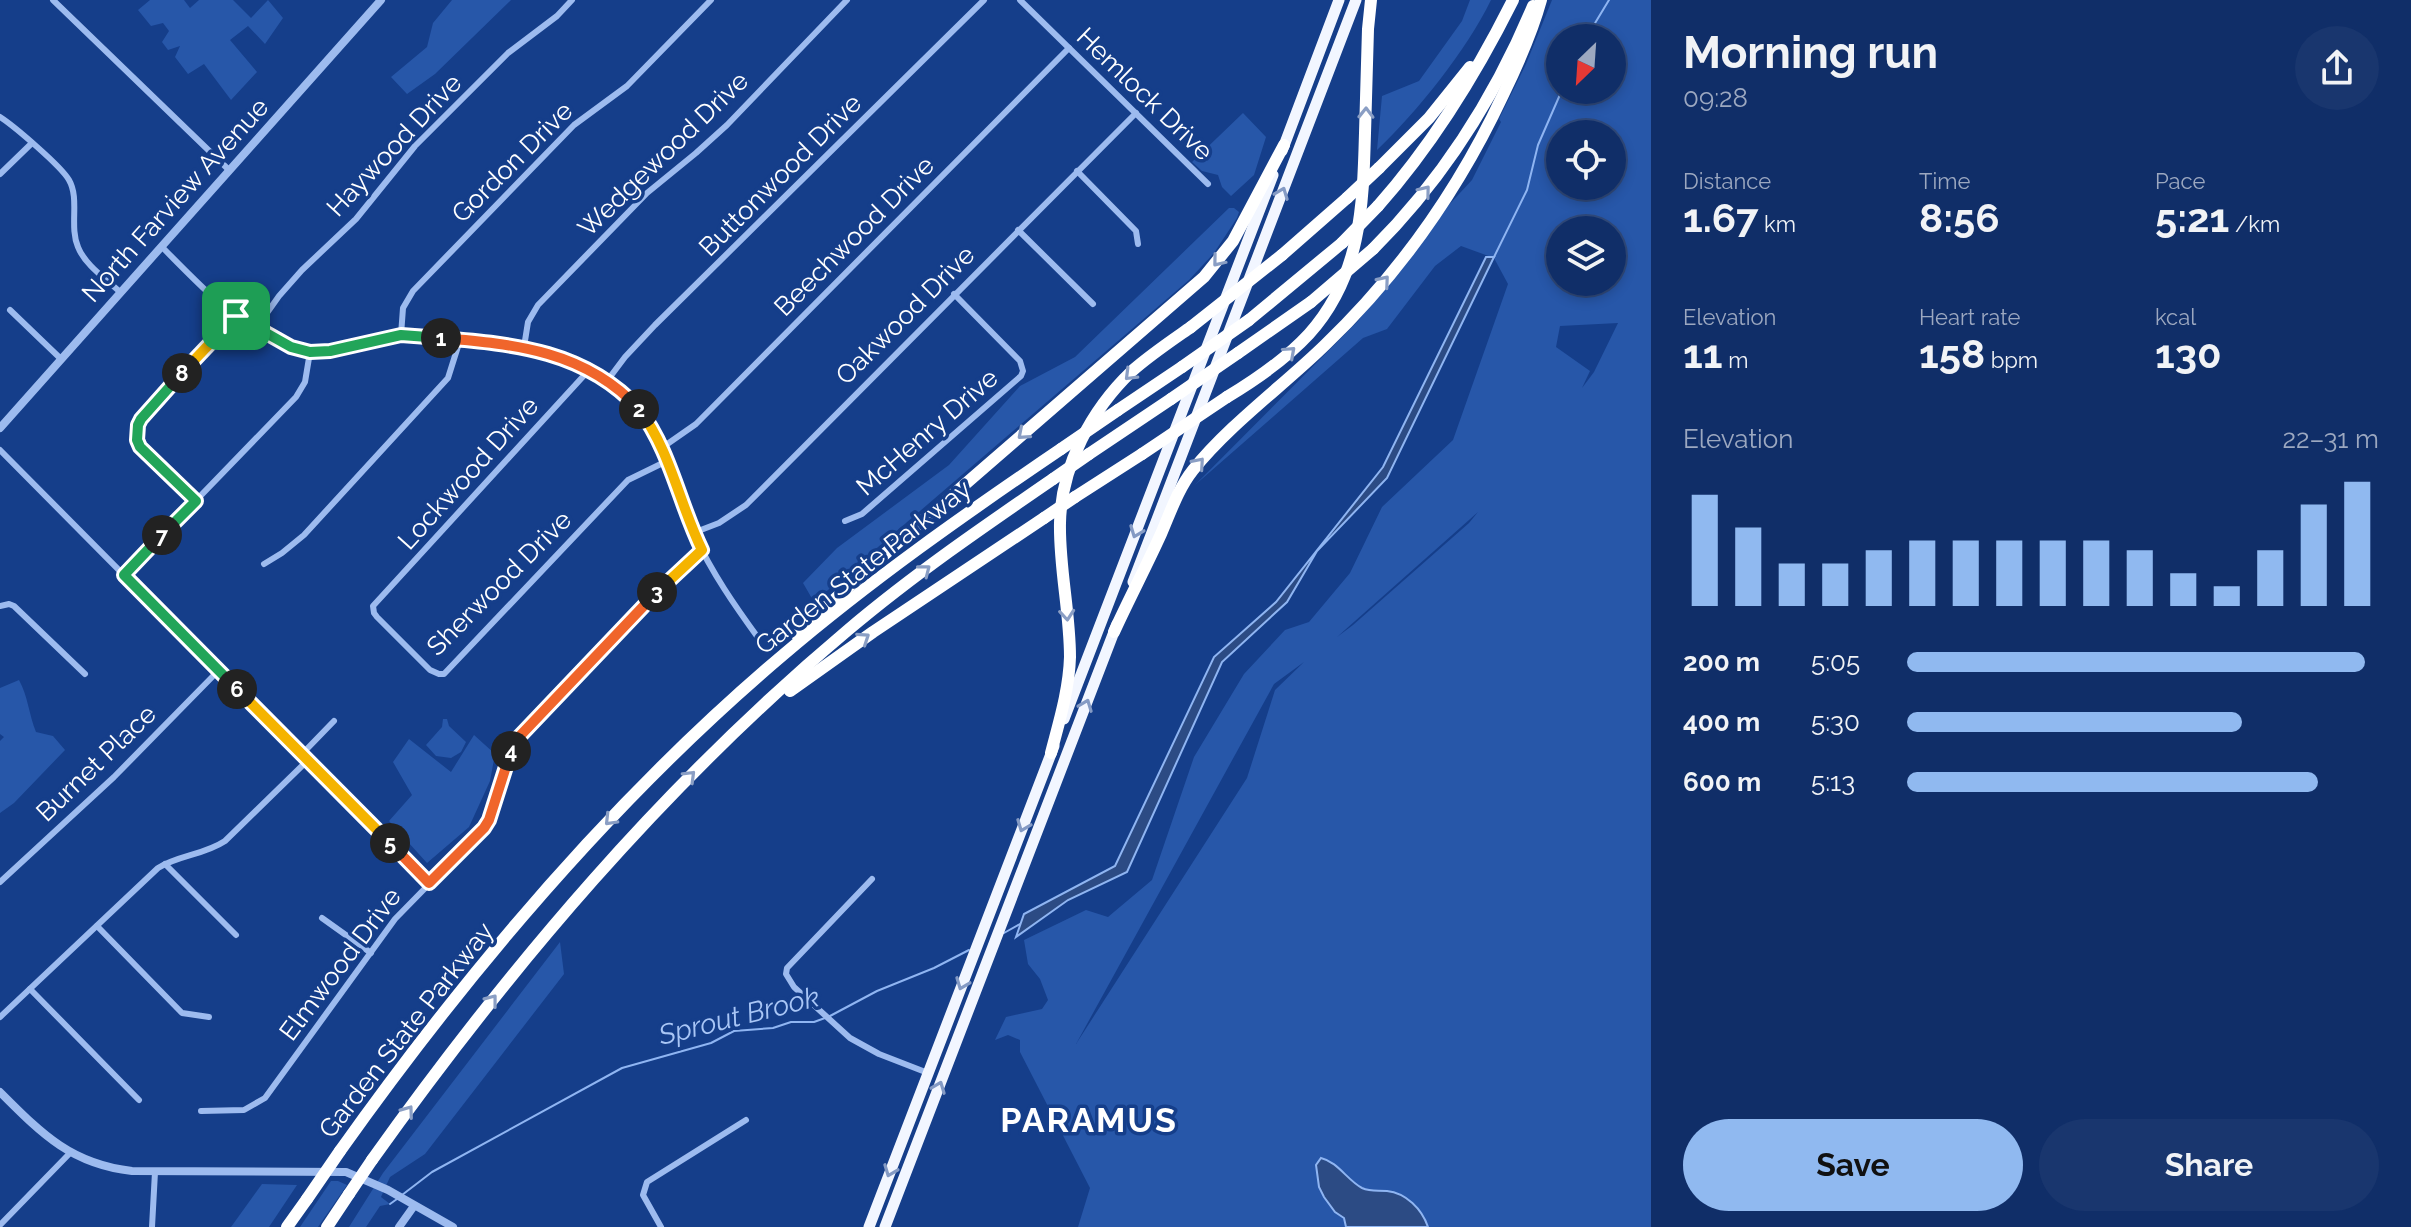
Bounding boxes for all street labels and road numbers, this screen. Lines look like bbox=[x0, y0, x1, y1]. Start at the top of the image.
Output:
street label: Hemlock Drive bbox=[1071, 22, 1219, 166]
street label: Wedgewood Drive bbox=[572, 65, 754, 243]
street label: Haywood Drive bbox=[321, 68, 467, 222]
street label: Buttonwood Drive bbox=[693, 88, 867, 262]
street label: North Farview Avenue bbox=[76, 92, 274, 308]
street label: Gordon Drive bbox=[445, 95, 579, 229]
street label: Beechwood Drive bbox=[768, 150, 940, 322]
street label: Oakwood Drive bbox=[829, 239, 981, 391]
street label: McHenry Drive bbox=[850, 362, 1004, 502]
street label: Lockwood Drive bbox=[392, 391, 544, 555]
street label: Garden State Parkway bbox=[749, 474, 977, 660]
street label: Sherwood Drive bbox=[421, 505, 577, 661]
street label: Burnet Place bbox=[30, 699, 162, 827]
street label: Elmwood Drive bbox=[273, 882, 407, 1046]
street label: Garden State Parkway bbox=[313, 916, 499, 1144]

